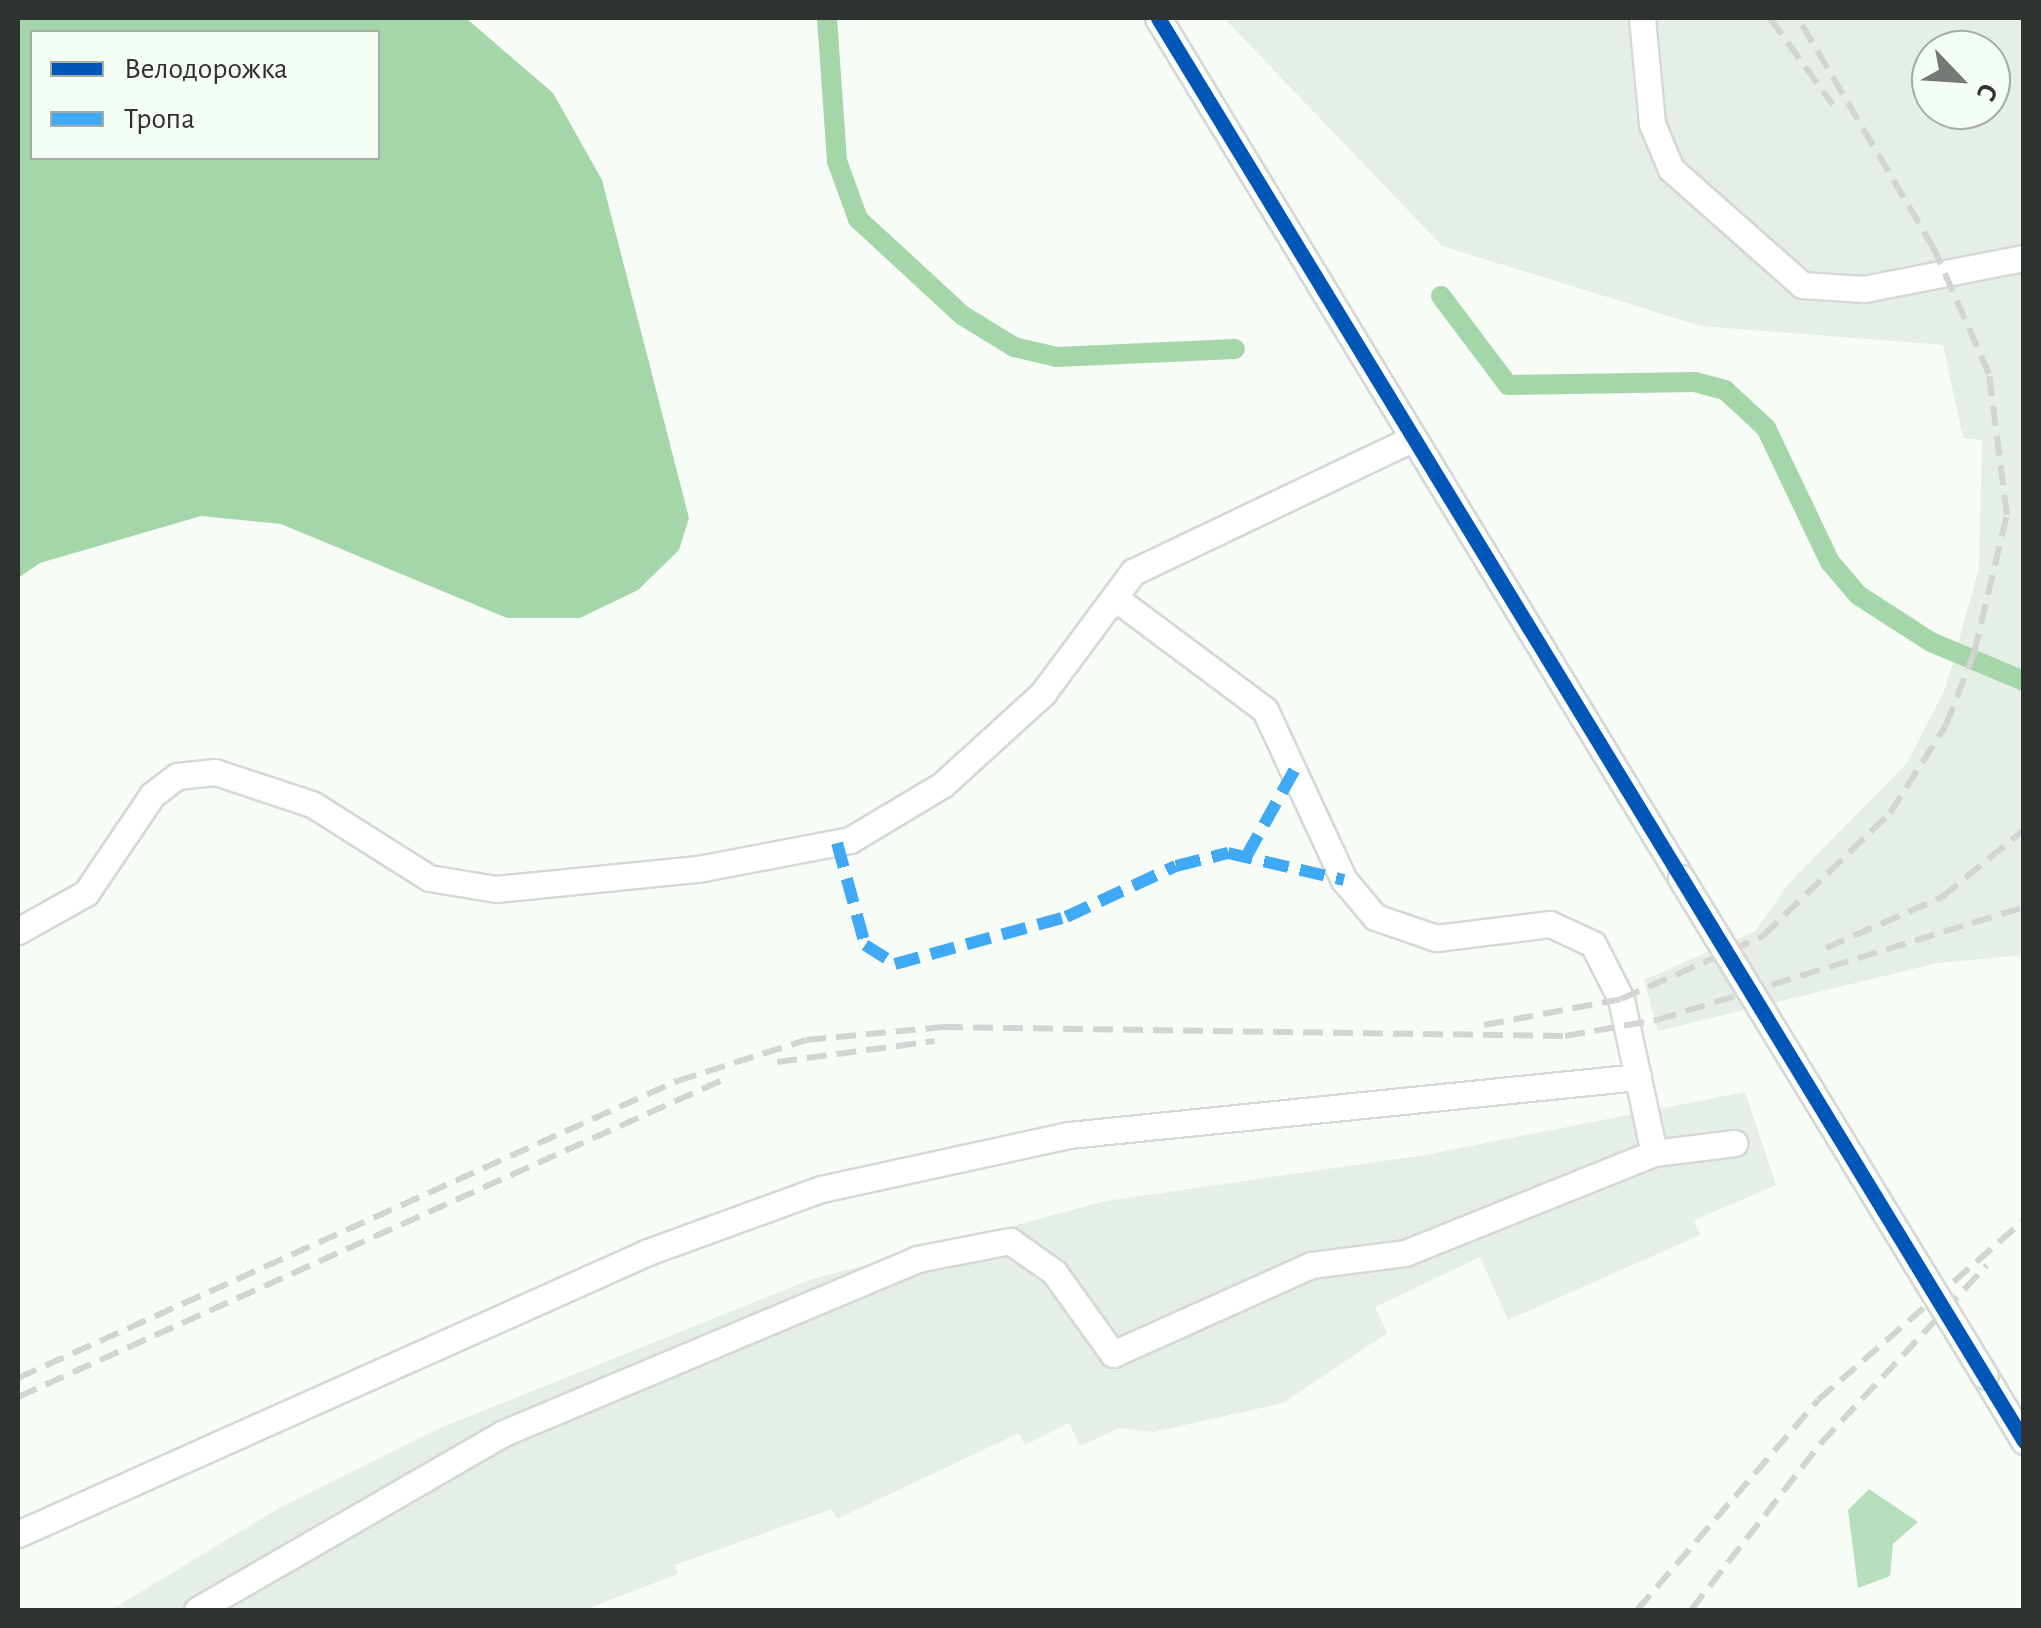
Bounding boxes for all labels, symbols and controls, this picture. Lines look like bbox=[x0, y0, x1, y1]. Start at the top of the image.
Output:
legend bbox=[30, 30, 380, 160]
north arrow bbox=[1911, 30, 2011, 130]
text: Велодорожка bbox=[124, 54, 288, 84]
text: С bbox=[1970, 79, 2002, 105]
text: Тропа bbox=[124, 104, 195, 134]

